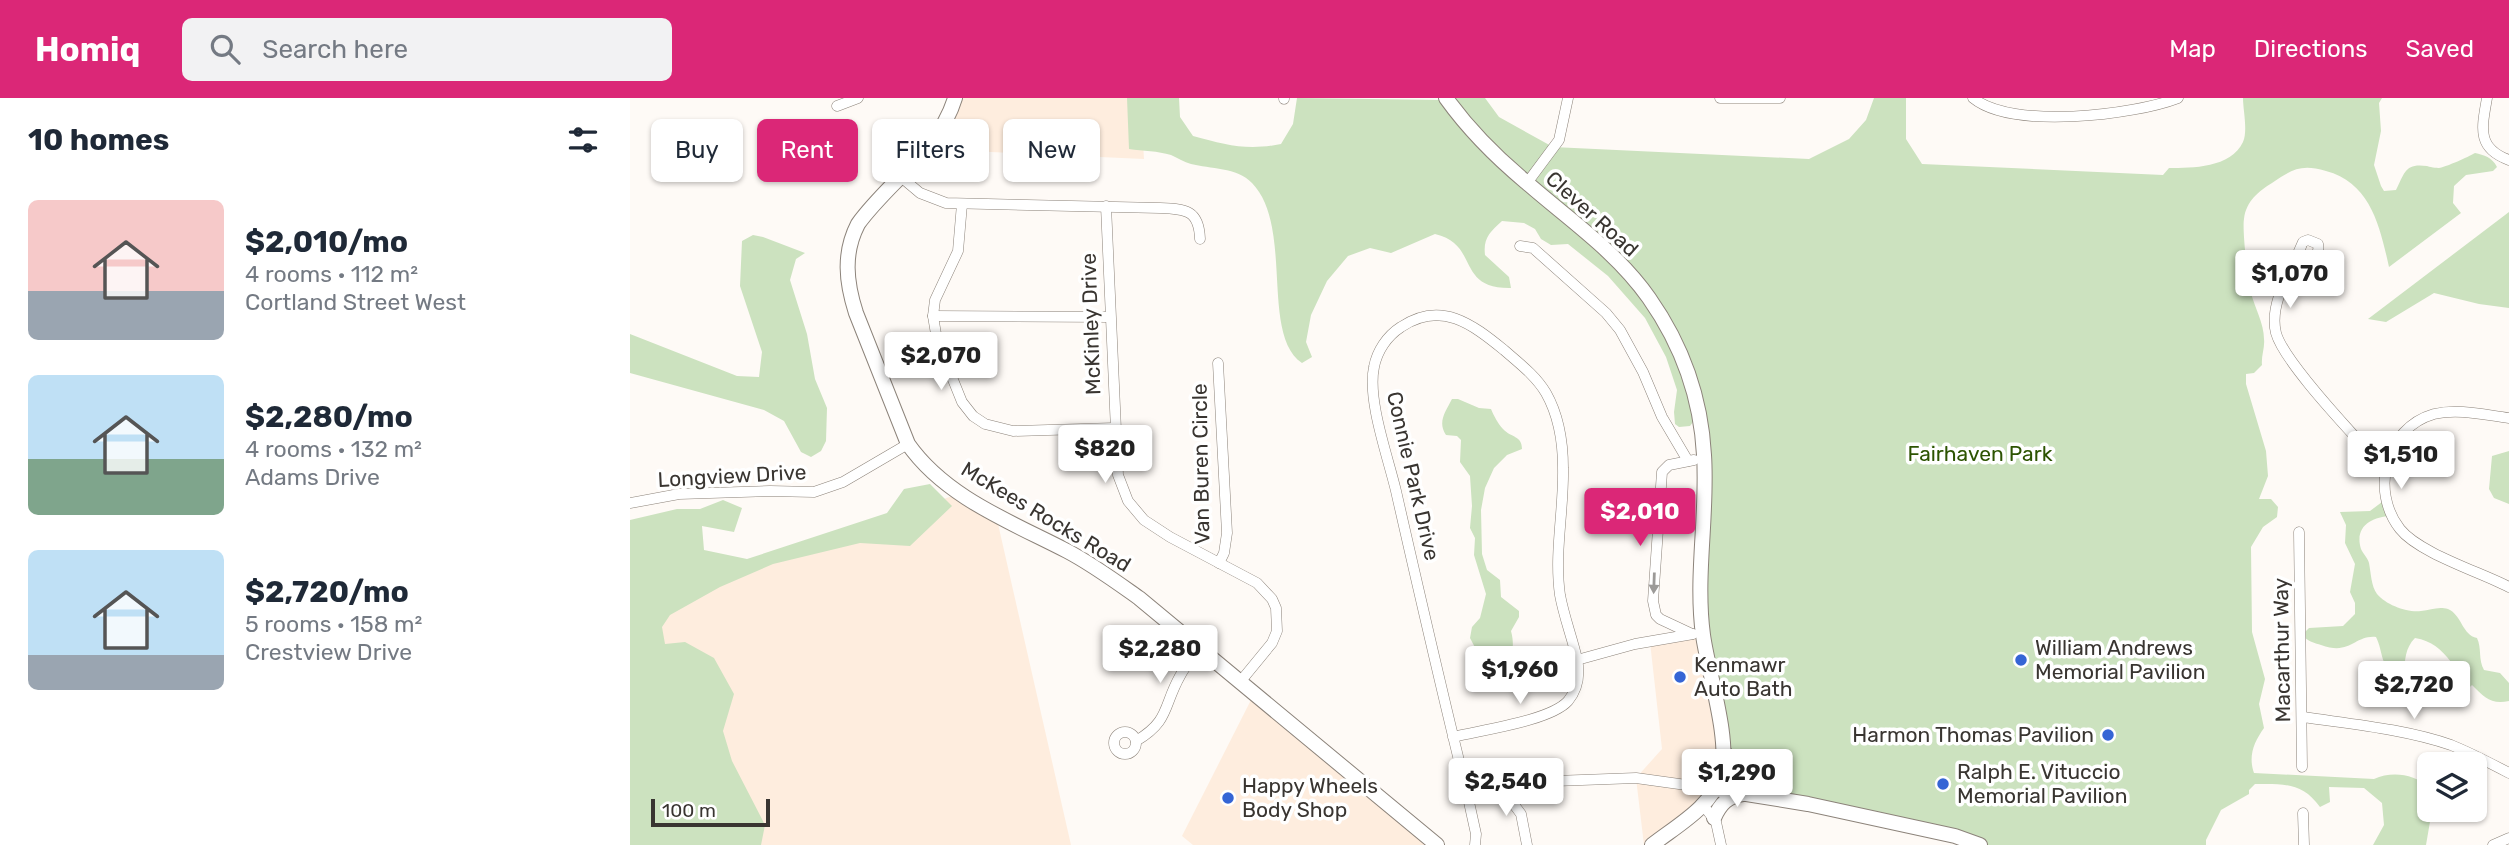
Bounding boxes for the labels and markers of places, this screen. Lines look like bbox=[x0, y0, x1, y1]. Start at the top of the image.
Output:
pin: $1,070 bbox=[2233, 250, 2347, 310]
pin: $2,070 bbox=[884, 332, 998, 392]
pin: $820 bbox=[1064, 426, 1146, 485]
pin: $1,510 bbox=[2344, 432, 2458, 491]
pin: $2,010 bbox=[1583, 489, 1697, 548]
pin: $2,280 bbox=[1103, 626, 1217, 685]
place label: William Andrews Memorial Pavilion bbox=[2035, 635, 2205, 684]
pin: $1,960 bbox=[1463, 646, 1577, 706]
place label: Kenmawr Auto Bath bbox=[1694, 652, 1793, 701]
marker: William Andrews Memorial Pavilion bbox=[2013, 652, 2029, 668]
pin: $2,720 bbox=[2357, 662, 2471, 721]
marker: Kenmawr Auto Bath bbox=[1672, 669, 1688, 685]
place label: Harmon Thomas Pavilion bbox=[1852, 722, 2094, 747]
marker: Harmon Thomas Pavilion bbox=[2100, 727, 2116, 743]
pin: $1,290 bbox=[1680, 750, 1794, 809]
pin: $2,540 bbox=[1449, 758, 1563, 818]
place label: Ralph E. Vituccio Memorial Pavilion bbox=[1957, 759, 2127, 808]
place label: Happy Wheels Body Shop bbox=[1242, 773, 1378, 822]
marker: Ralph E. Vituccio Memorial Pavilion bbox=[1935, 776, 1951, 792]
marker: Happy Wheels Body Shop bbox=[1220, 790, 1236, 806]

